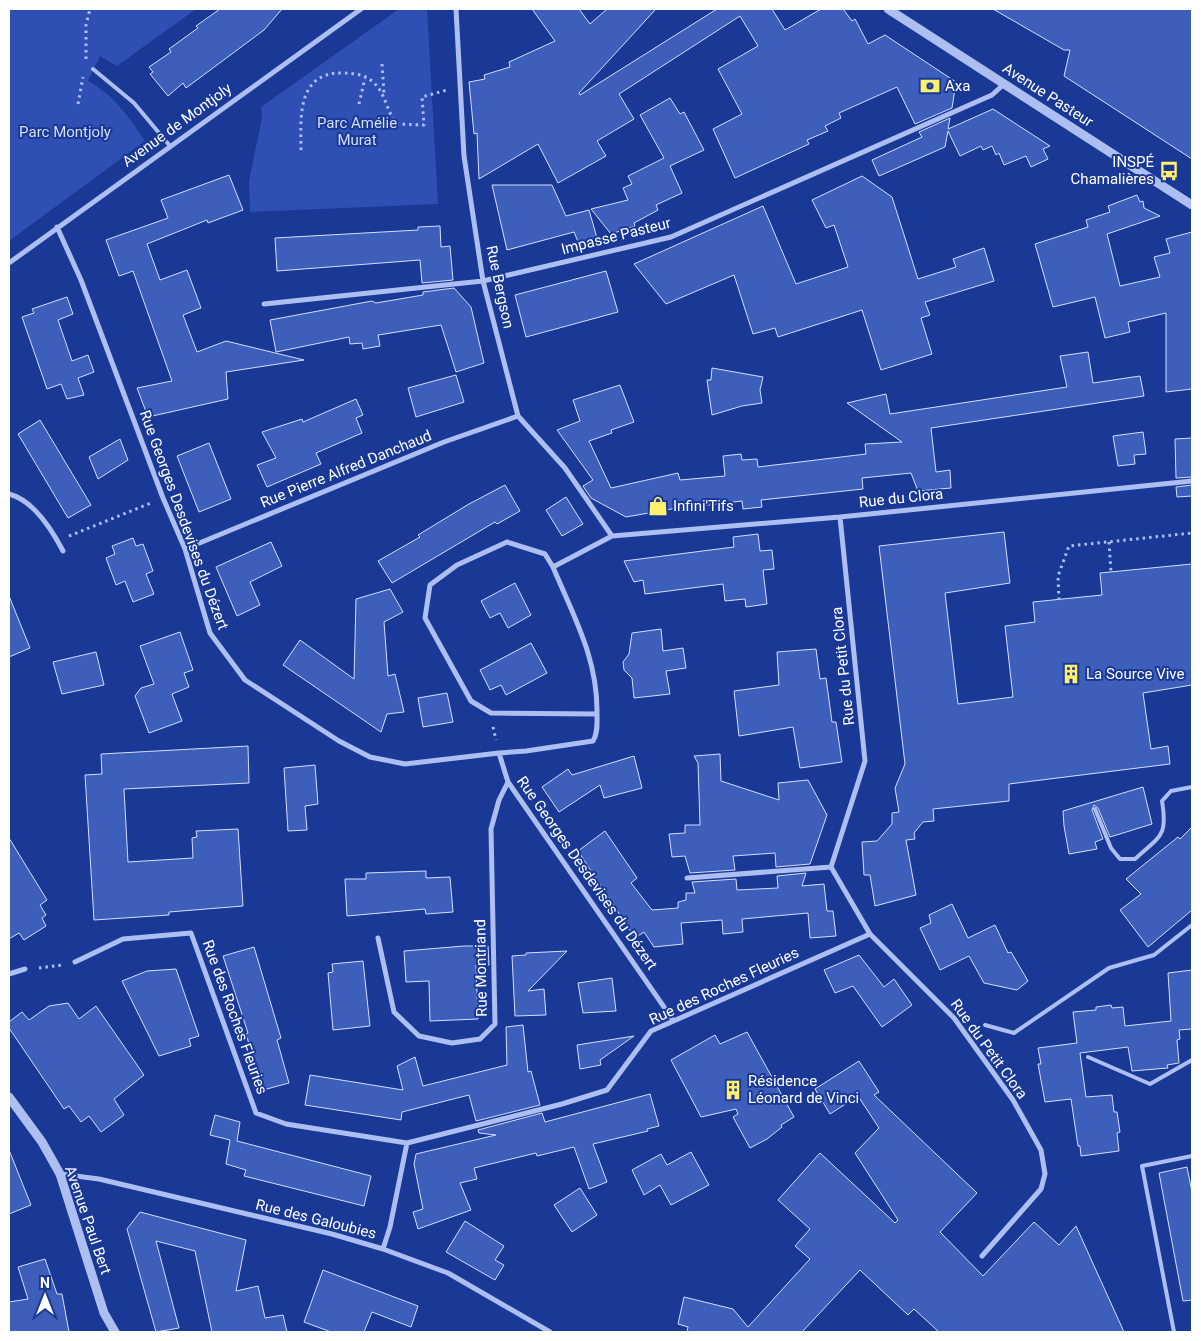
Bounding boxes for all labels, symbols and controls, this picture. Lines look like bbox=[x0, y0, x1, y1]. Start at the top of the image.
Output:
street label: Avenue Pasteur bbox=[999, 59, 1097, 131]
bank icon: Axa bbox=[919, 75, 941, 97]
place label: Axa bbox=[945, 77, 970, 95]
street label: Avenue de Montjoly bbox=[119, 79, 235, 171]
park label: Parc Amélie Murat bbox=[317, 114, 397, 149]
park label: Parc Montjoly bbox=[19, 123, 111, 141]
place label: INSPÉ Chamalières bbox=[1071, 153, 1154, 188]
bus stop icon: INSPÉ Chamalières bbox=[1158, 160, 1180, 182]
street label: Impasse Pasteur bbox=[559, 214, 673, 258]
street label: Rue Bergson bbox=[482, 244, 518, 330]
street label: Rue Georges Desdevises du Dézert bbox=[136, 408, 232, 632]
street label: Rue Pierre Alfred Danchaud bbox=[258, 426, 434, 512]
street label: Rue du Clora bbox=[858, 485, 944, 511]
shop icon: Infini'Tifs bbox=[647, 495, 669, 517]
place label: Infini'Tifs bbox=[673, 497, 734, 515]
street label: Rue du Petit Clora bbox=[828, 606, 858, 726]
building icon: La Source Vive bbox=[1060, 663, 1082, 685]
place label: La Source Vive bbox=[1086, 665, 1185, 683]
street label: Rue Georges Desdevises du Dézert bbox=[513, 773, 661, 973]
street label: Rue Montriand bbox=[471, 919, 491, 1017]
street label: Rue des Roches Fleuries bbox=[199, 937, 271, 1097]
street label: Rue des Roches Fleuries bbox=[646, 943, 802, 1029]
street label: Rue du Petit Clora bbox=[947, 996, 1031, 1102]
place label: Résidence Léonard de Vinci bbox=[748, 1072, 859, 1107]
building icon: Résidence Léonard de Vinci bbox=[722, 1079, 744, 1101]
street label: Avenue Paul Bert bbox=[61, 1163, 115, 1277]
street label: Rue des Galoubies bbox=[254, 1195, 378, 1243]
north arrow bbox=[20, 1271, 70, 1321]
text: N bbox=[40, 1275, 50, 1291]

